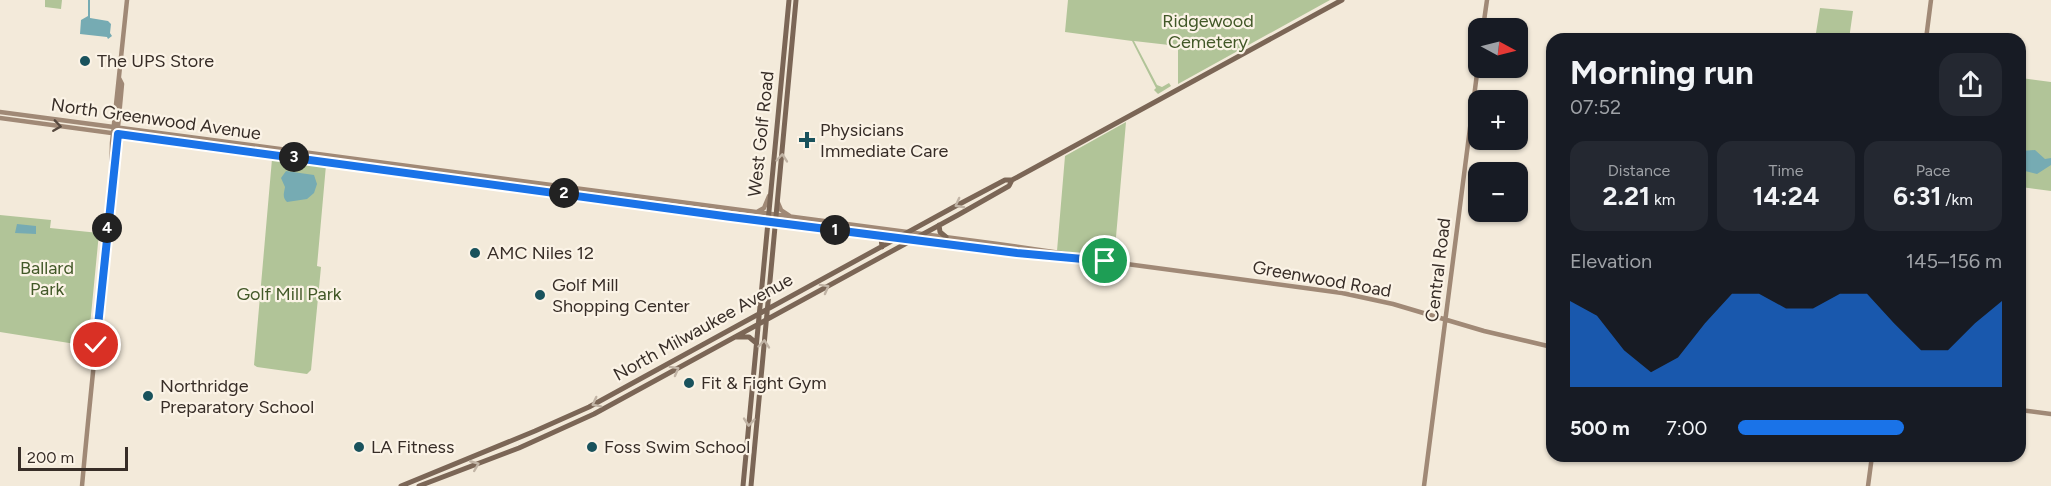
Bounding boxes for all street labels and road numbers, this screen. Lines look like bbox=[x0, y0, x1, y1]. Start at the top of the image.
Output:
street label: West Golf Road bbox=[743, 70, 779, 198]
street label: North Greenwood Avenue bbox=[50, 93, 263, 145]
street label: Central Road bbox=[1421, 217, 1455, 323]
street label: Greenwood Road bbox=[1251, 256, 1393, 302]
street label: North Milwaukee Avenue bbox=[609, 268, 797, 386]

